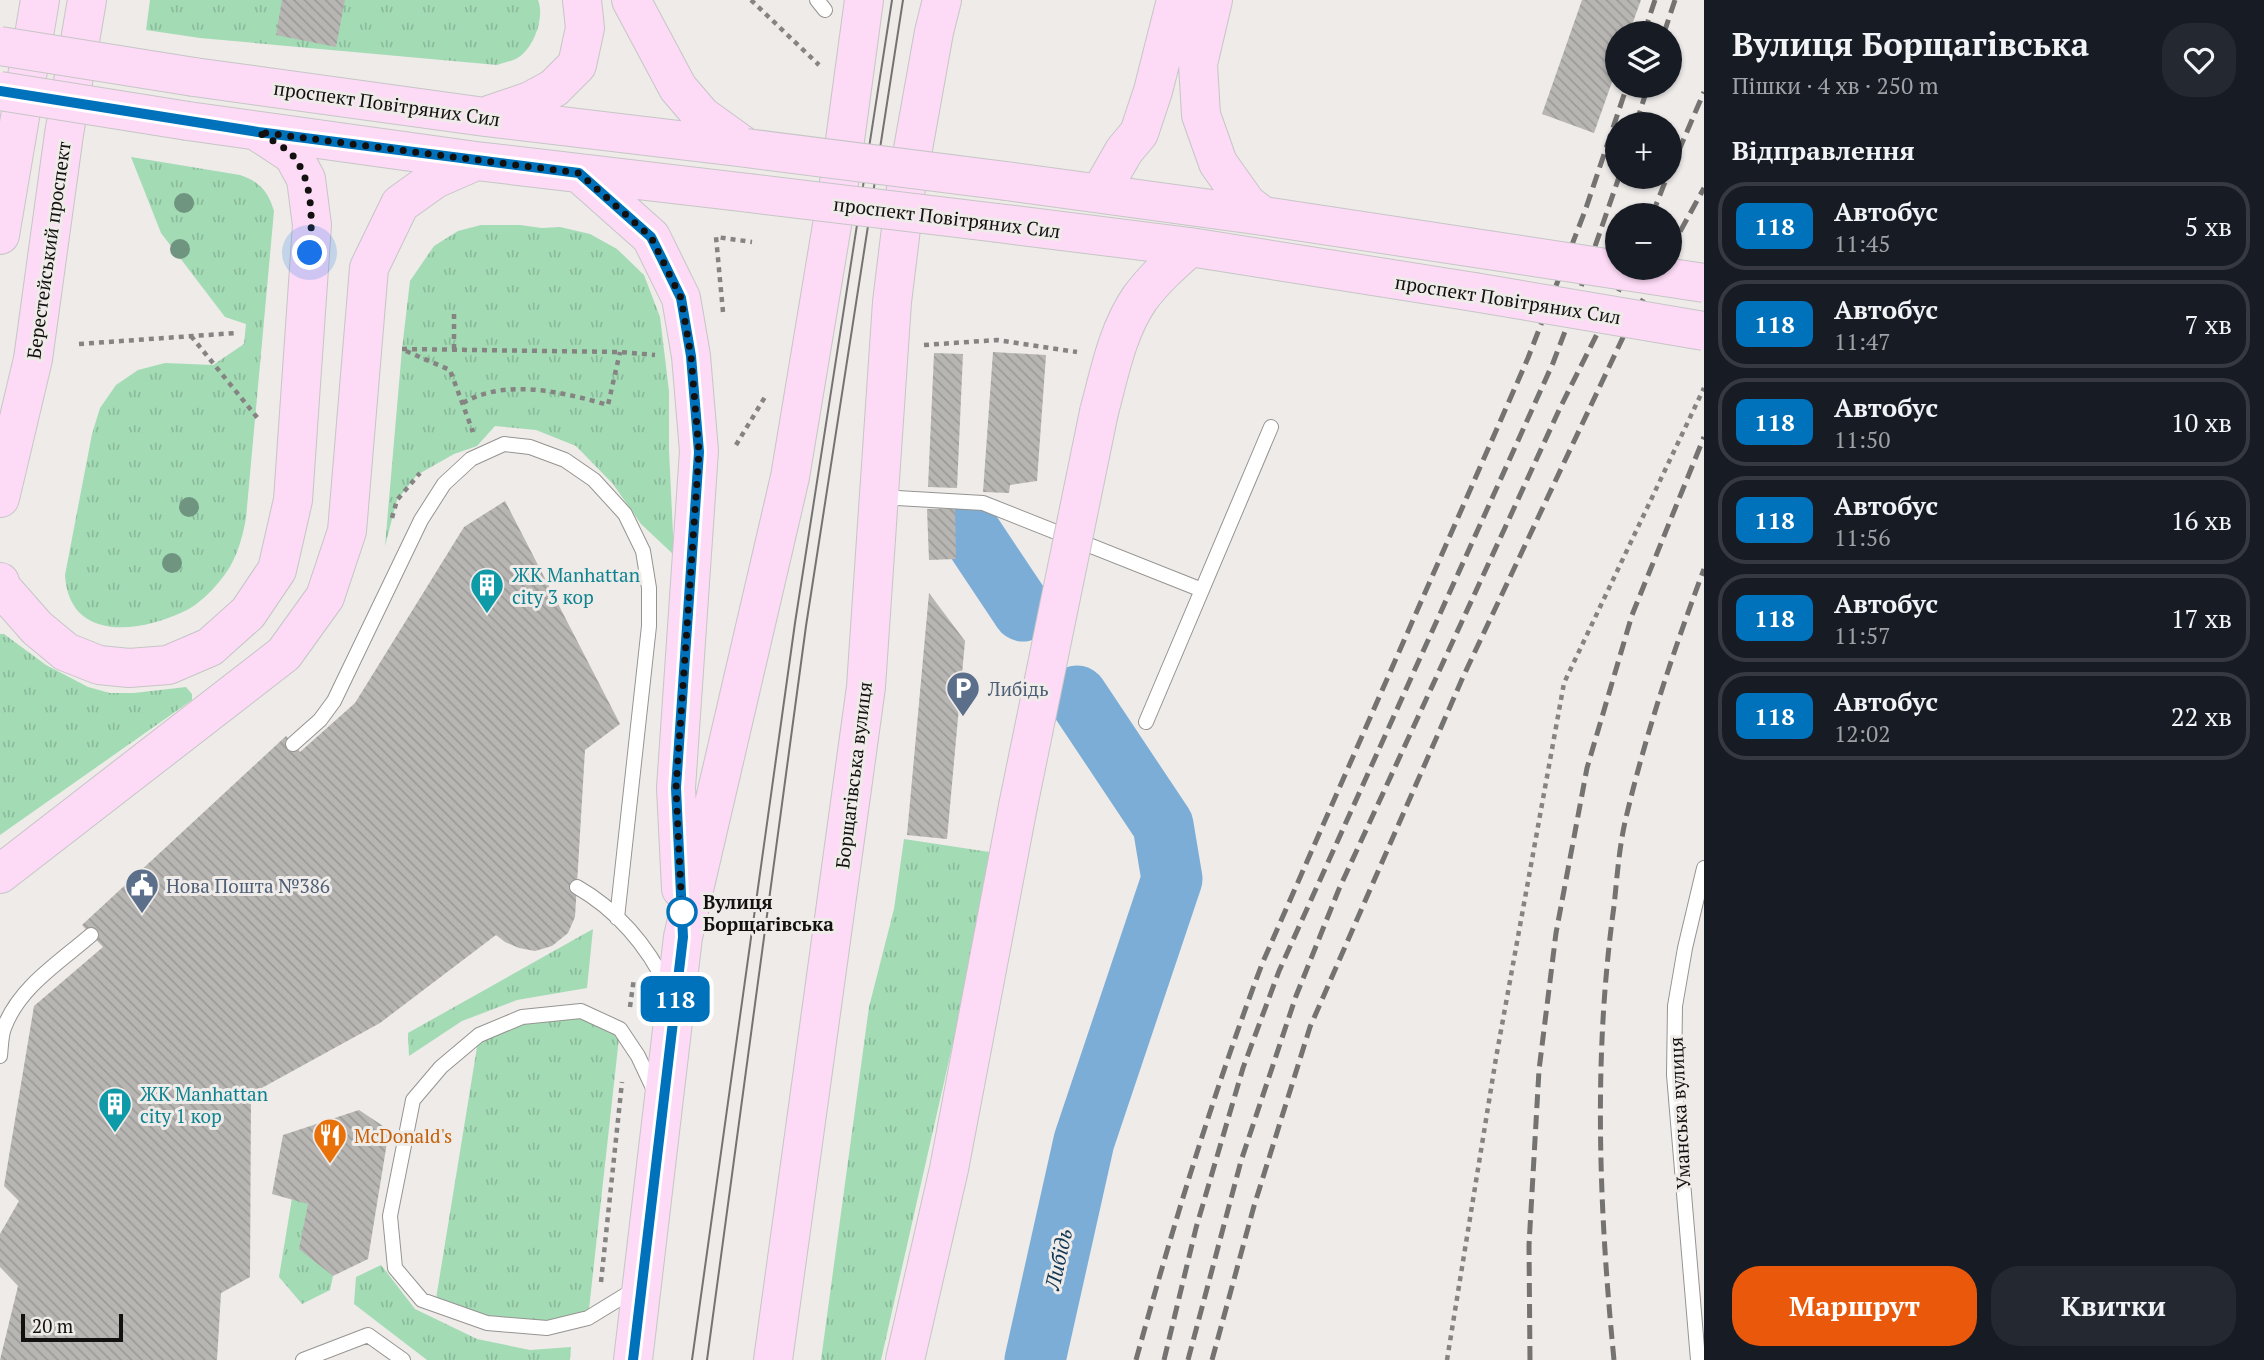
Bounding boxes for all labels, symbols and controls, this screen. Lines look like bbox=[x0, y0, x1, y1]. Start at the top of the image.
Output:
map controls bbox=[1605, 21, 1682, 280]
button: layers bbox=[1605, 21, 1682, 98]
text: Вулиця Борщагівська bbox=[1732, 22, 2089, 65]
button: heart bbox=[2162, 23, 2236, 97]
text: Пішки · 4 хв · 250 m bbox=[1732, 70, 1939, 101]
street label: проспект Повітряних Сил bbox=[272, 75, 502, 131]
button: + bbox=[1605, 112, 1682, 189]
text: Відправлення bbox=[1732, 133, 1915, 167]
street label: Берестейський проспект bbox=[20, 140, 76, 360]
street label: проспект Повітряних Сил bbox=[832, 191, 1062, 243]
text: Автобус bbox=[1834, 194, 1938, 228]
button: − bbox=[1605, 203, 1682, 280]
text: 5 хв bbox=[2185, 209, 2232, 243]
text: 118 bbox=[1754, 210, 1795, 242]
text: 11:45 bbox=[1834, 228, 1891, 259]
your location bbox=[292, 235, 327, 270]
street label: проспект Повітряних Сил bbox=[1393, 269, 1623, 329]
text: Автобус bbox=[1834, 292, 1938, 326]
text: 7 хв bbox=[2185, 307, 2232, 341]
text: 118 bbox=[1754, 308, 1795, 340]
text: 11:47 bbox=[1834, 326, 1891, 357]
text: Автобус bbox=[1834, 390, 1938, 424]
text: 10 хв bbox=[2171, 405, 2232, 439]
text: 118 bbox=[1754, 406, 1795, 438]
text: 11:50 bbox=[1834, 424, 1891, 455]
text: Автобус bbox=[1834, 488, 1938, 522]
text: 16 хв bbox=[2171, 503, 2232, 537]
text: 118 bbox=[1754, 504, 1795, 536]
text: 11:56 bbox=[1834, 522, 1891, 553]
place label: ЖК Manhattan city 3 кор bbox=[512, 562, 640, 609]
building icon: ЖК Manhattan city 3 кор bbox=[468, 566, 506, 615]
text: Автобус bbox=[1834, 586, 1938, 620]
text: 17 хв bbox=[2171, 601, 2232, 635]
text: 118 bbox=[1754, 602, 1795, 634]
text: 11:57 bbox=[1834, 620, 1891, 651]
parking icon: Либідь bbox=[944, 669, 982, 718]
place label: Либідь bbox=[987, 676, 1049, 701]
street label: Борщагівська вулиця bbox=[829, 680, 877, 870]
text: Автобус bbox=[1834, 684, 1938, 718]
text: 22 хв bbox=[2171, 699, 2232, 733]
text: 118 bbox=[1754, 700, 1795, 732]
text: 12:02 bbox=[1834, 718, 1891, 749]
public building icon: Нова Пошта №386 bbox=[123, 866, 161, 915]
place label: Нова Пошта №386 bbox=[166, 873, 330, 898]
place label: Вулиця Борщагівська bbox=[703, 889, 834, 936]
marker: Вулиця Борщагівська bbox=[667, 897, 697, 927]
line badge: 118 bbox=[635, 976, 715, 1022]
text: 118 bbox=[655, 983, 695, 1015]
street label: Уманська вулиця bbox=[1663, 1036, 1695, 1190]
place label: ЖК Manhattan city 1 кор bbox=[140, 1081, 268, 1128]
building icon: ЖК Manhattan city 1 кор bbox=[96, 1085, 134, 1134]
restaurant icon: McDonald's bbox=[311, 1116, 349, 1165]
place label: McDonald's bbox=[354, 1123, 452, 1148]
water label: Либідь bbox=[1037, 1226, 1079, 1293]
button: Маршрут bbox=[1732, 1266, 1977, 1346]
button: Квитки bbox=[1991, 1266, 2236, 1346]
scale bar bbox=[21, 1311, 122, 1343]
text: 20 m bbox=[32, 1313, 73, 1338]

